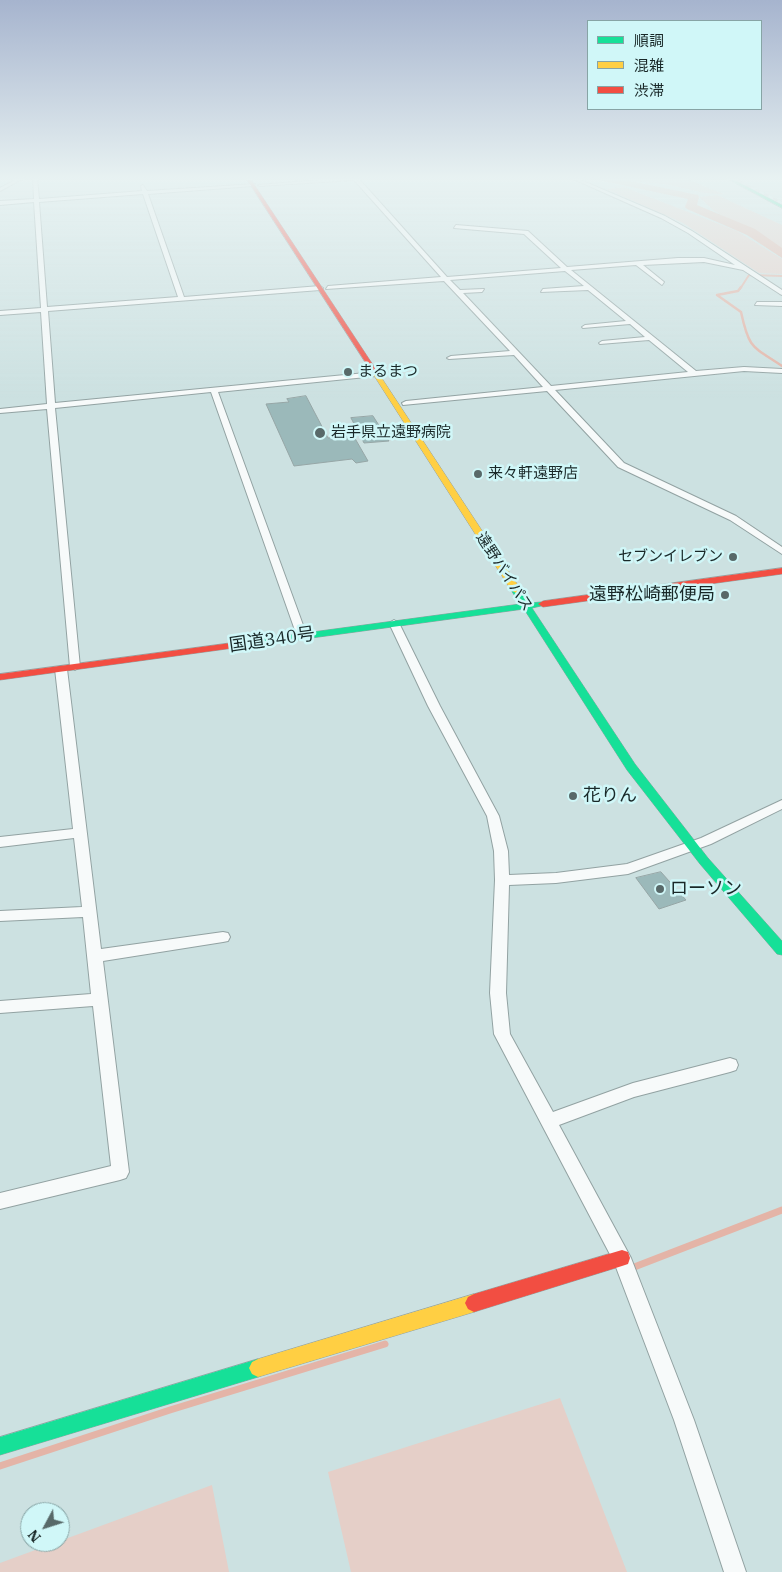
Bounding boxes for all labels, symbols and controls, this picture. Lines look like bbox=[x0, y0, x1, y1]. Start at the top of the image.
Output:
legend bbox=[587, 20, 762, 110]
text: 順調 bbox=[634, 31, 664, 50]
text: 混雑 bbox=[634, 56, 664, 75]
text: 渋滞 bbox=[634, 81, 664, 100]
place label: まるまつ bbox=[358, 363, 418, 381]
marker: まるまつ bbox=[342, 366, 354, 378]
place label: 岩手県立遠野病院 bbox=[331, 424, 451, 442]
marker: 岩手県立遠野病院 bbox=[313, 426, 327, 440]
place label: 来々軒遠野店 bbox=[488, 465, 578, 483]
marker: 来々軒遠野店 bbox=[472, 468, 484, 480]
street label: 遠野バイパス bbox=[472, 529, 536, 615]
place label: セブンイレブン bbox=[618, 548, 723, 566]
marker: セブンイレブン bbox=[727, 551, 739, 563]
place label: 遠野松崎郵便局 bbox=[589, 584, 715, 606]
marker: 遠野松崎郵便局 bbox=[719, 589, 731, 601]
street label: 国道340号 bbox=[228, 623, 316, 657]
place label: 花りん bbox=[583, 785, 637, 807]
marker: 花りん bbox=[567, 790, 579, 802]
place label: ローソン bbox=[670, 878, 742, 900]
marker: ローソン bbox=[654, 883, 666, 895]
north arrow bbox=[20, 1502, 70, 1552]
text: N bbox=[24, 1526, 45, 1546]

